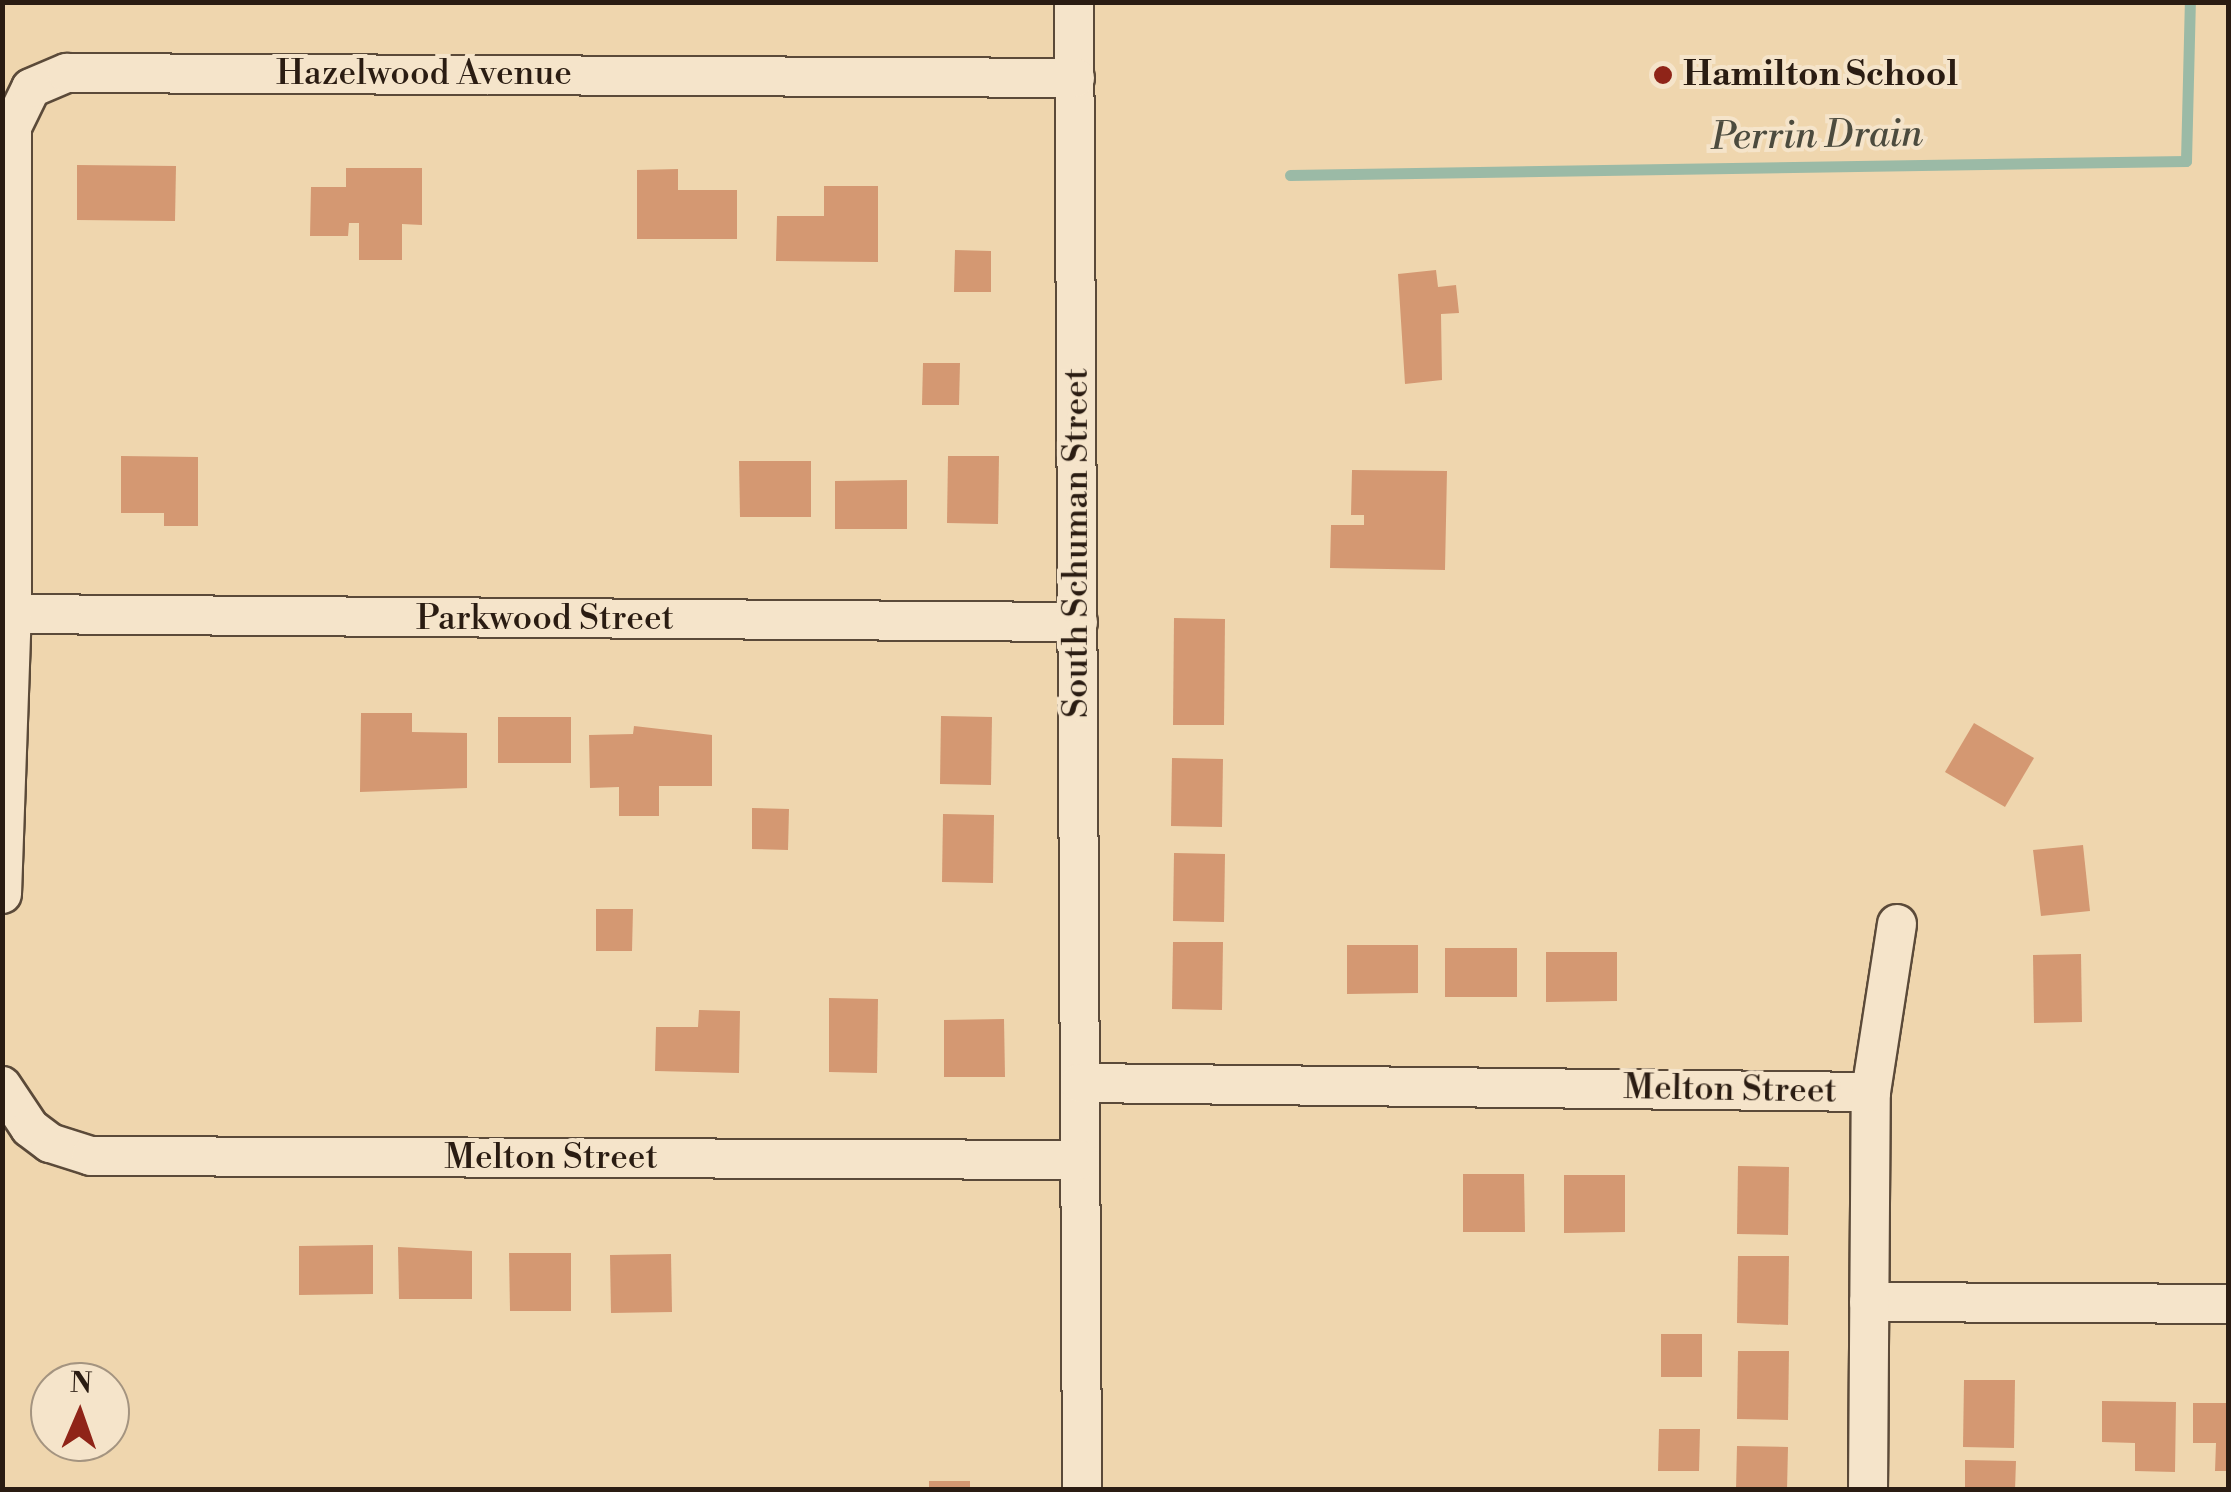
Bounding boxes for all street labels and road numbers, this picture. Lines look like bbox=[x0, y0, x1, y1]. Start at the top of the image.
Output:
street label: Hazelwood Avenue bbox=[276, 53, 572, 95]
street label: South Schuman Street bbox=[1056, 368, 1098, 718]
street label: Parkwood Street bbox=[416, 598, 674, 640]
street label: Melton Street bbox=[1623, 1067, 1837, 1113]
street label: Melton Street bbox=[444, 1137, 658, 1179]

